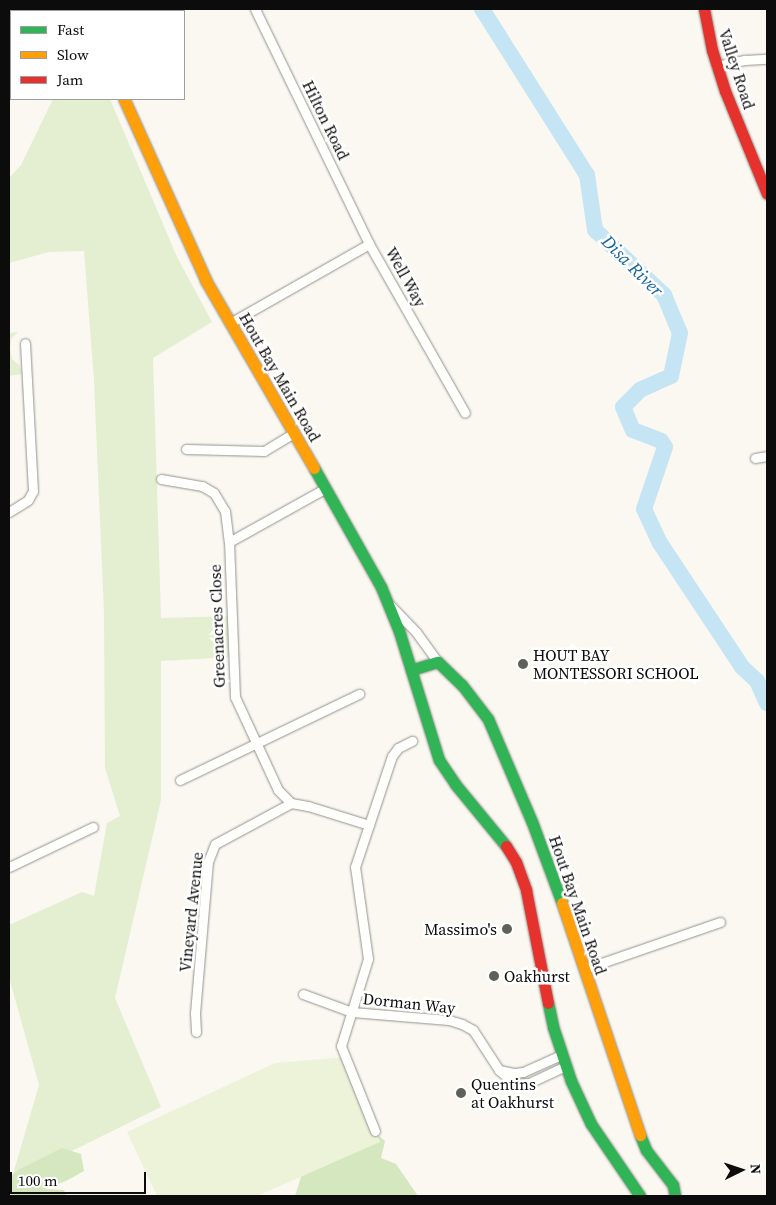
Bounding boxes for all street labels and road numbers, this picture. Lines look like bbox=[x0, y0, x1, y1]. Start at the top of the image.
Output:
street label: Valley Road bbox=[715, 26, 759, 112]
street label: Hilton Road bbox=[299, 77, 353, 163]
street label: Well Way bbox=[382, 243, 430, 311]
street label: Hout Bay Main Road bbox=[235, 309, 325, 445]
street label: Greenacres Close bbox=[205, 564, 229, 688]
street label: Hout Bay Main Road bbox=[545, 833, 611, 977]
street label: Vineyard Avenue bbox=[175, 851, 207, 973]
street label: Dorman Way bbox=[362, 989, 456, 1017]

